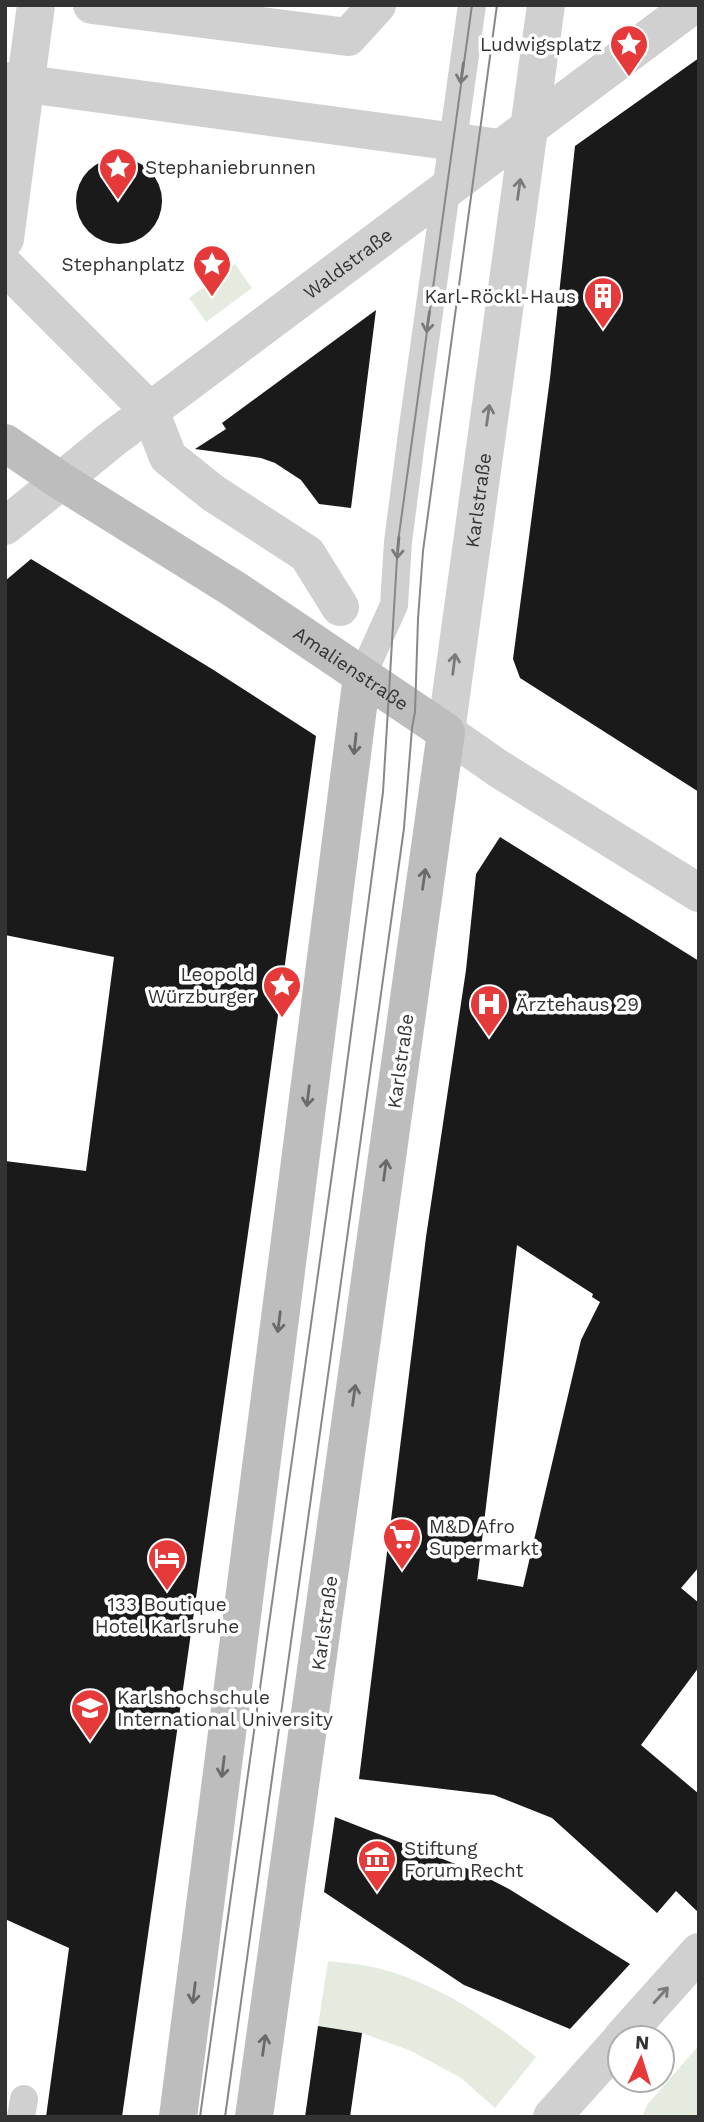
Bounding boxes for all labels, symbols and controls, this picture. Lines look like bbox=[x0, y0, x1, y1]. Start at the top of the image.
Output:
place icon: Ludwigsplatz bbox=[608, 23, 650, 78]
place label: Ludwigsplatz bbox=[480, 33, 602, 56]
one-way arrow bbox=[456, 61, 469, 84]
place icon: Stephaniebrunnen bbox=[97, 146, 139, 201]
place label: Stephaniebrunnen bbox=[145, 156, 316, 179]
one-way arrow bbox=[513, 178, 526, 201]
street label: Waldstraße bbox=[299, 223, 397, 304]
place icon: Stephanplatz bbox=[191, 243, 233, 298]
place label: Stephanplatz bbox=[61, 253, 185, 276]
building icon: Karl-Röckl-Haus bbox=[582, 275, 624, 330]
place label: Karl-Röckl-Haus bbox=[424, 285, 576, 308]
one-way arrow bbox=[422, 311, 435, 333]
one-way arrow bbox=[482, 404, 495, 427]
street label: Karlstraße bbox=[460, 451, 496, 549]
one-way arrow bbox=[391, 536, 404, 559]
street label: Amalienstraße bbox=[289, 621, 413, 715]
one-way arrow bbox=[447, 653, 460, 676]
one-way arrow bbox=[348, 732, 361, 755]
one-way arrow bbox=[418, 868, 431, 891]
place label: Leopold Würzburger bbox=[148, 963, 255, 1008]
place icon: Leopold Würzburger bbox=[261, 964, 303, 1019]
hospital icon: Ärztehaus 29 bbox=[468, 983, 510, 1038]
place label: Ärztehaus 29 bbox=[516, 993, 639, 1016]
street label: Karlstraße bbox=[382, 1012, 419, 1110]
one-way arrow bbox=[302, 1084, 315, 1107]
one-way arrow bbox=[379, 1159, 392, 1182]
one-way arrow bbox=[273, 1310, 286, 1333]
one-way arrow bbox=[348, 1384, 361, 1407]
place label: M&D Afro Supermarkt bbox=[429, 1515, 539, 1560]
supermarket icon: M&D Afro Supermarkt bbox=[381, 1516, 423, 1571]
hotel icon: 133 Boutique Hotel Karlsruhe bbox=[146, 1537, 188, 1592]
street label: Karlstraße bbox=[306, 1574, 343, 1672]
place label: 133 Boutique Hotel Karlsruhe bbox=[95, 1593, 239, 1638]
place label: Karlshochschule International University bbox=[117, 1686, 333, 1731]
school or university icon: Karlshochschule International University bbox=[69, 1687, 111, 1742]
one-way arrow bbox=[217, 1755, 230, 1778]
place label: Stiftung Forum Recht bbox=[404, 1837, 524, 1882]
museum icon: Stiftung Forum Recht bbox=[356, 1838, 398, 1893]
one-way arrow bbox=[188, 1981, 201, 2004]
one-way arrow bbox=[652, 1987, 669, 2004]
north arrow bbox=[606, 2024, 676, 2094]
text: N bbox=[634, 2031, 650, 2055]
one-way arrow bbox=[258, 2035, 271, 2057]

